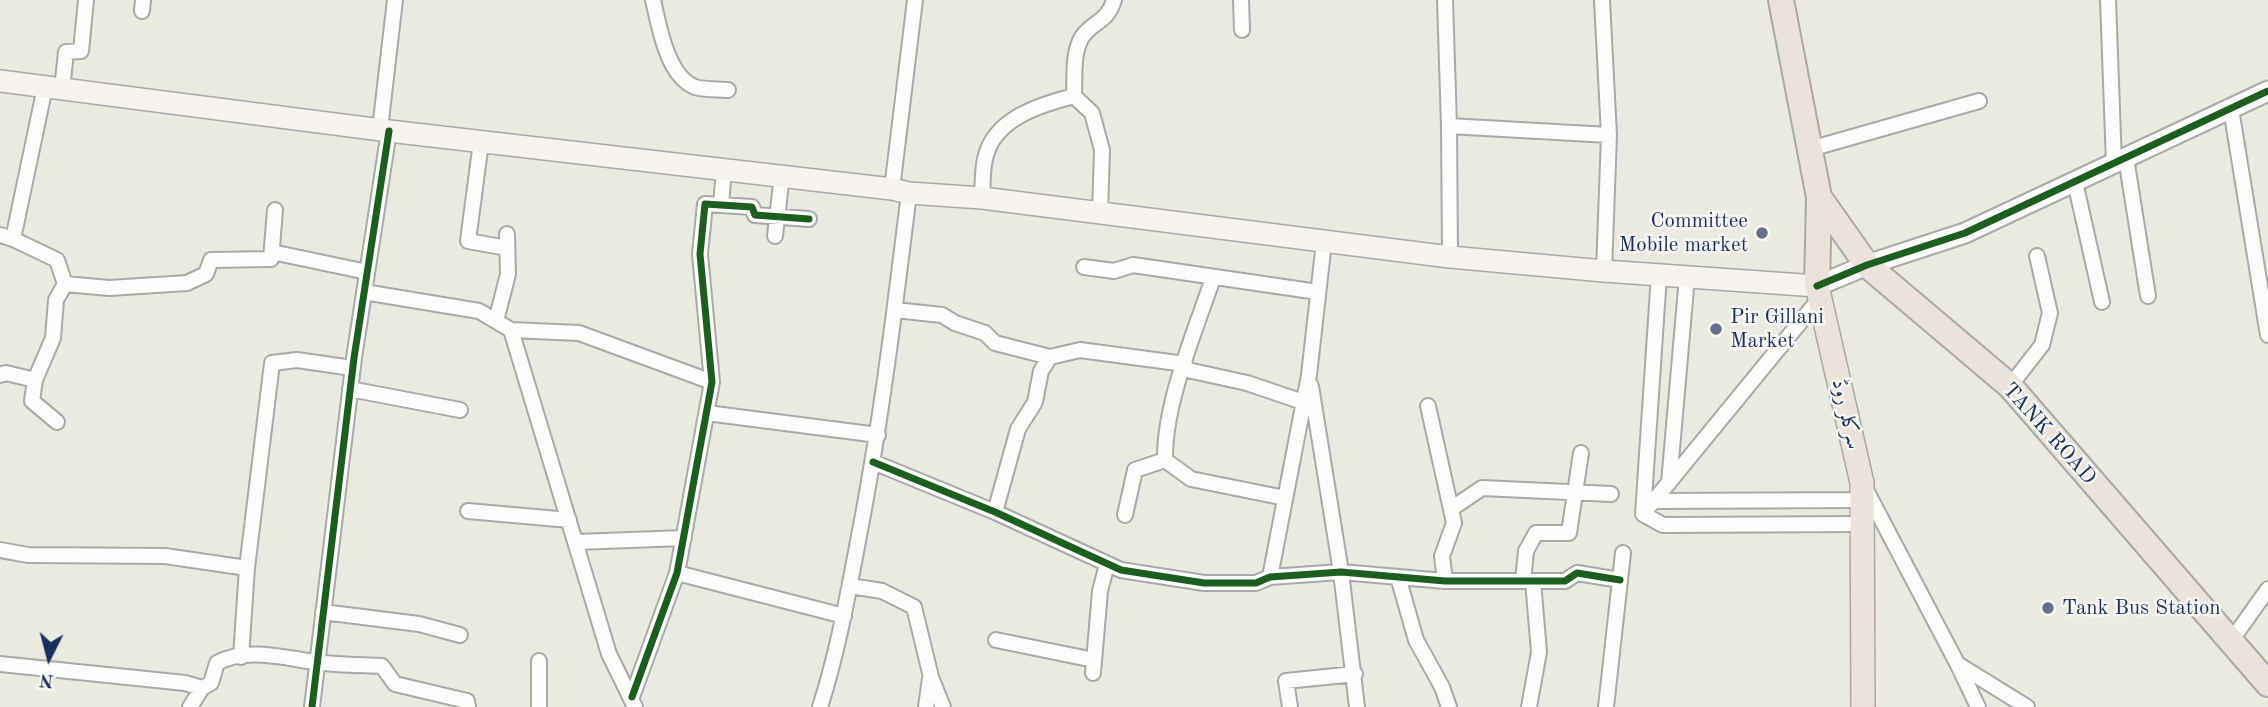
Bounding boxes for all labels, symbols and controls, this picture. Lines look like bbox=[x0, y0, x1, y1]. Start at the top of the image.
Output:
place label: Committee Mobile market bbox=[1619, 208, 1748, 258]
marker: Committee Mobile market bbox=[1754, 225, 1770, 241]
place label: Pir Gillani Market bbox=[1730, 304, 1824, 354]
marker: Pir Gillani Market bbox=[1708, 321, 1724, 337]
street label: سرکلر روڈ bbox=[1826, 376, 1866, 452]
street label: TANK ROAD bbox=[1997, 378, 2101, 490]
place label: Tank Bus Station bbox=[2062, 595, 2221, 621]
marker: Tank Bus Station bbox=[2040, 600, 2056, 616]
north arrow bbox=[14, 623, 84, 693]
text: N bbox=[39, 669, 55, 690]

